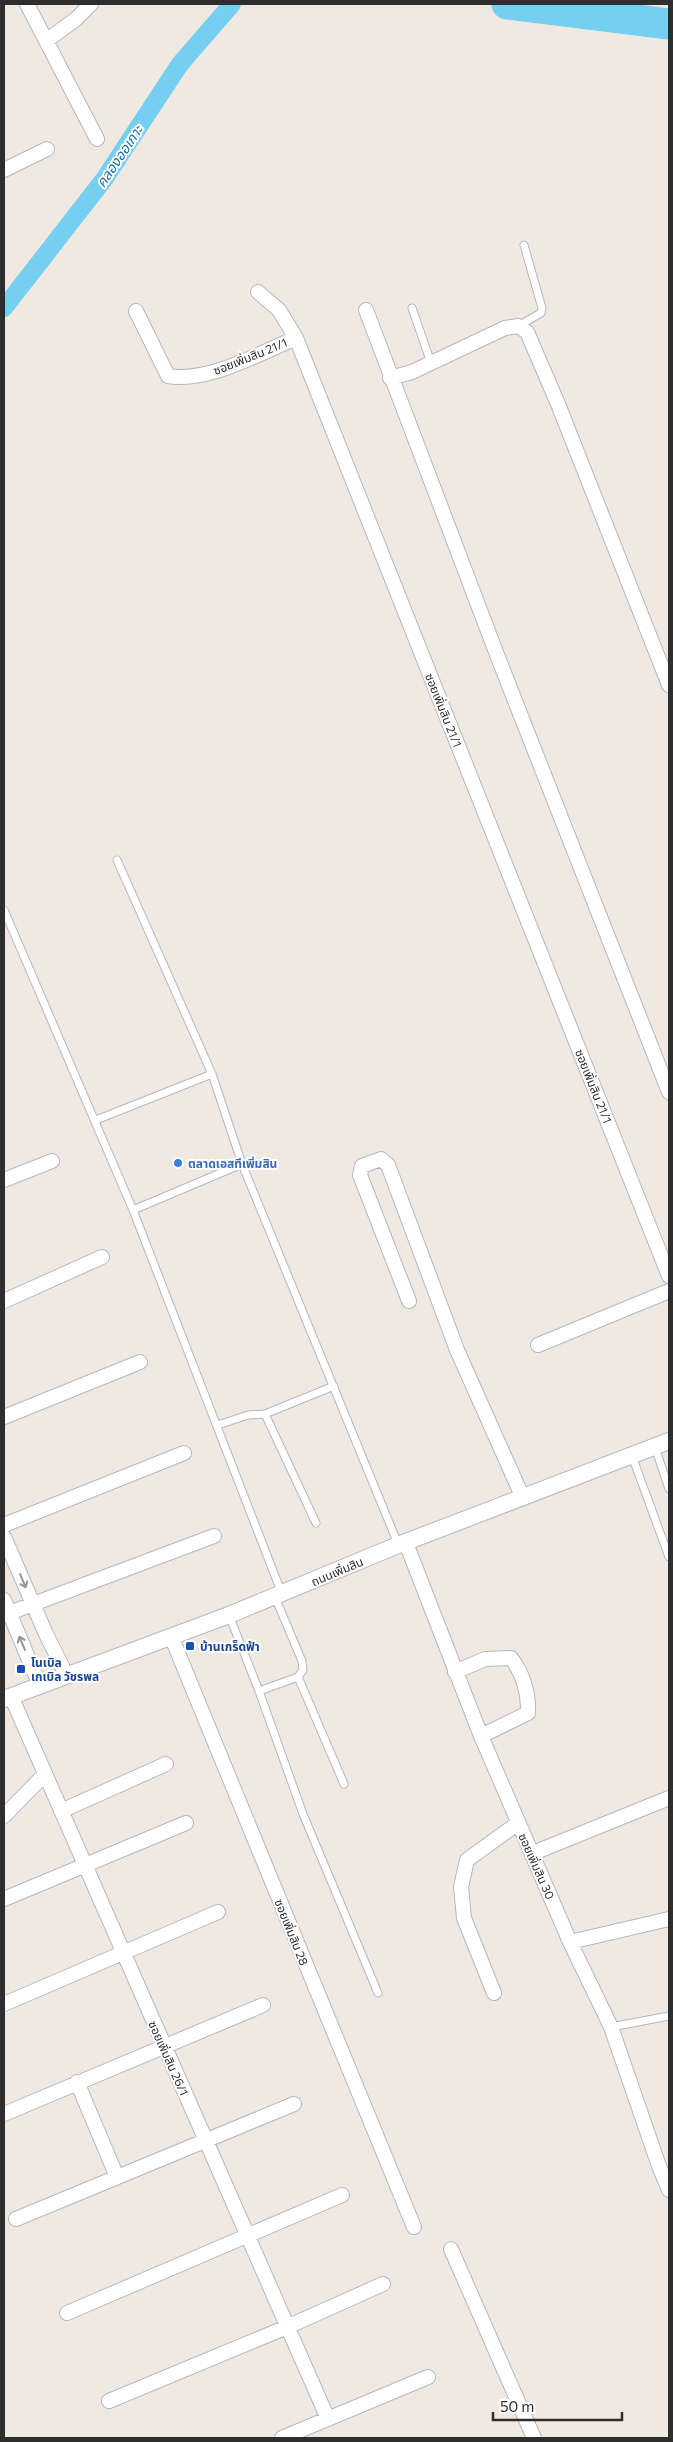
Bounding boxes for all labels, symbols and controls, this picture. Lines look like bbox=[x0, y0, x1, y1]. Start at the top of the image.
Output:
water label: คลองออเกาะ bbox=[92, 121, 147, 190]
street label: ซอยเพิ่มสิน 21/1 bbox=[211, 335, 289, 377]
street label: ซอยเพิ่มสิน 21/1 bbox=[423, 671, 465, 749]
street label: ซอยเพิ่มสิน 21/1 bbox=[573, 1047, 615, 1125]
place label: ตลาดเอสทีเพิ่มสิน bbox=[188, 1156, 277, 1170]
marker: ตลาดเอสทีเพิ่มสิน bbox=[172, 1157, 184, 1169]
street label: ถนนเพิ่มสิน bbox=[309, 1554, 365, 1588]
one-way arrow bbox=[19, 1573, 29, 1588]
one-way arrow bbox=[16, 1636, 26, 1651]
place label: บ้านเกร็ดฟ้า bbox=[200, 1639, 260, 1653]
marker: บ้านเกร็ดฟ้า bbox=[184, 1640, 196, 1652]
place label: โนเบิล เกเบิล วัชรพล bbox=[31, 1655, 99, 1683]
marker: โนเบิล เกเบิล วัชรพล bbox=[15, 1663, 27, 1675]
street label: ซอยเพิ่มสิน 30 bbox=[516, 1831, 558, 1901]
street label: ซอยเพิ่มสิน 28 bbox=[272, 1897, 312, 1967]
street label: ซอยเพิ่มสิน 26/1 bbox=[146, 2018, 192, 2098]
scale bar bbox=[493, 2390, 622, 2422]
text: 50 m bbox=[500, 2397, 534, 2415]

